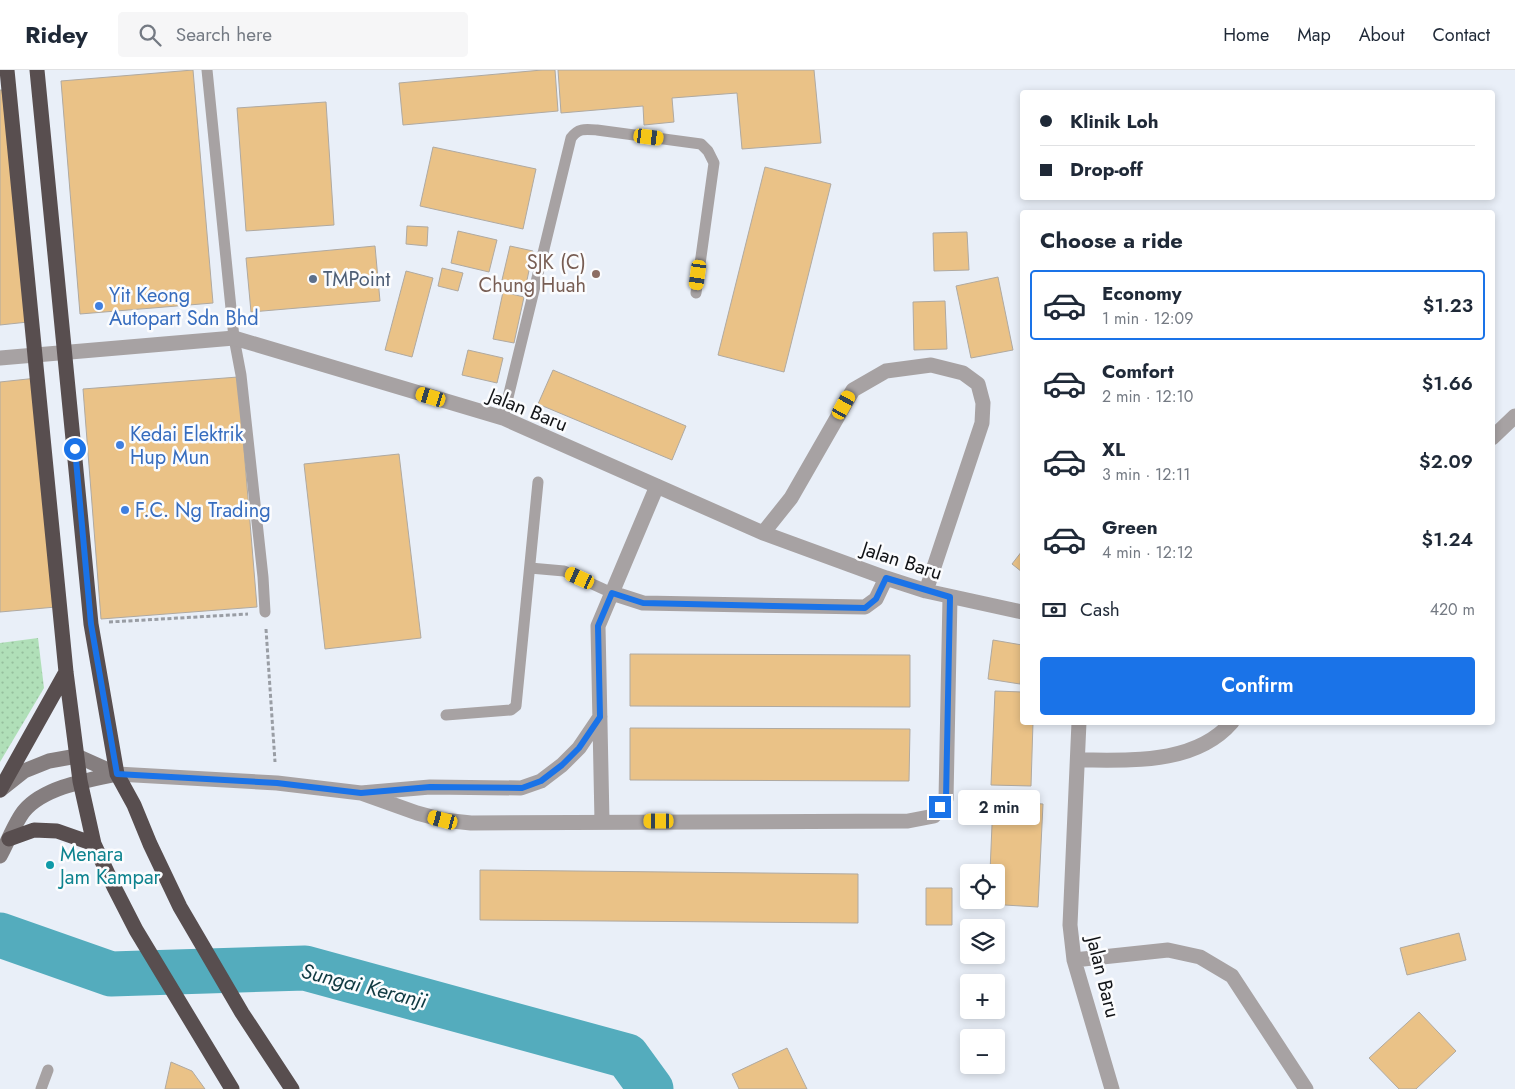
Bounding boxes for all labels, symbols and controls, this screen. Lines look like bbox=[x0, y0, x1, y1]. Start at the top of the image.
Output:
search box bbox=[118, 12, 468, 57]
text: Ridey bbox=[25, 17, 88, 52]
icon: search bbox=[136, 21, 164, 49]
text: Search here bbox=[176, 21, 272, 48]
text: Home bbox=[1223, 22, 1269, 48]
text: Map bbox=[1297, 22, 1331, 48]
text: About bbox=[1359, 22, 1404, 48]
text: Contact bbox=[1432, 22, 1490, 48]
text: Klinik Loh bbox=[1070, 108, 1159, 135]
car bbox=[633, 128, 664, 146]
text: Drop-off bbox=[1070, 156, 1143, 183]
text: Choose a ride bbox=[1040, 224, 1183, 256]
place label: SJK (C) Chung Huah bbox=[478, 248, 586, 300]
car bbox=[688, 259, 707, 291]
place label: TMPoint bbox=[323, 265, 390, 294]
marker: SJK (C) Chung Huah bbox=[590, 268, 602, 280]
marker: TMPoint bbox=[307, 273, 319, 285]
text: Economy bbox=[1102, 280, 1182, 307]
place label: Yit Keong Autopart Sdn Bhd bbox=[109, 281, 259, 333]
icon: car bbox=[1042, 283, 1087, 328]
text: $1.23 bbox=[1423, 292, 1473, 319]
marker: Yit Keong Autopart Sdn Bhd bbox=[93, 300, 105, 312]
text: 1 min · 12:09 bbox=[1102, 307, 1193, 330]
text: Comfort bbox=[1102, 358, 1174, 385]
icon: car bbox=[1042, 361, 1087, 406]
text: $1.66 bbox=[1422, 370, 1473, 397]
street label: Jalan Baru bbox=[481, 380, 572, 439]
car bbox=[414, 385, 447, 409]
text: 2 min · 12:10 bbox=[1102, 385, 1193, 408]
car bbox=[830, 388, 857, 422]
place label: Kedai Elektrik Hup Mun bbox=[130, 420, 244, 472]
text: XL bbox=[1102, 436, 1125, 463]
route start bbox=[64, 438, 86, 460]
marker: Kedai Elektrik Hup Mun bbox=[114, 439, 126, 451]
icon: car bbox=[1042, 439, 1087, 484]
text: $2.09 bbox=[1419, 448, 1473, 475]
text: 3 min · 12:11 bbox=[1102, 463, 1190, 486]
place label: F.C. Ng Trading bbox=[135, 496, 271, 525]
marker: F.C. Ng Trading bbox=[119, 504, 131, 516]
text: Green bbox=[1102, 514, 1158, 541]
icon: car bbox=[1042, 517, 1087, 562]
text: $1.24 bbox=[1422, 526, 1473, 553]
street label: Jalan Baru bbox=[855, 533, 946, 588]
text: 4 min · 12:12 bbox=[1102, 541, 1193, 564]
car bbox=[563, 565, 596, 591]
icon: cash bbox=[1040, 596, 1068, 624]
text: Cash bbox=[1080, 596, 1120, 623]
text: 420 m bbox=[1430, 598, 1475, 621]
button: Confirm bbox=[1040, 657, 1475, 715]
callout: 2 min bbox=[958, 790, 1040, 824]
route end bbox=[929, 796, 951, 818]
text: 2 min bbox=[978, 796, 1020, 819]
car bbox=[426, 809, 459, 831]
car bbox=[644, 814, 674, 829]
place label: Menara Jam Kampar bbox=[57, 840, 161, 892]
marker: Menara Jam Kampar bbox=[44, 859, 56, 871]
map controls bbox=[960, 864, 1005, 1074]
button: locate bbox=[960, 864, 1005, 909]
button: layers bbox=[960, 919, 1005, 964]
street label: Jalan Baru bbox=[1078, 930, 1127, 1021]
water label: Sungai Keranji bbox=[298, 956, 431, 1016]
button: + bbox=[960, 974, 1005, 1019]
button: − bbox=[960, 1029, 1005, 1074]

